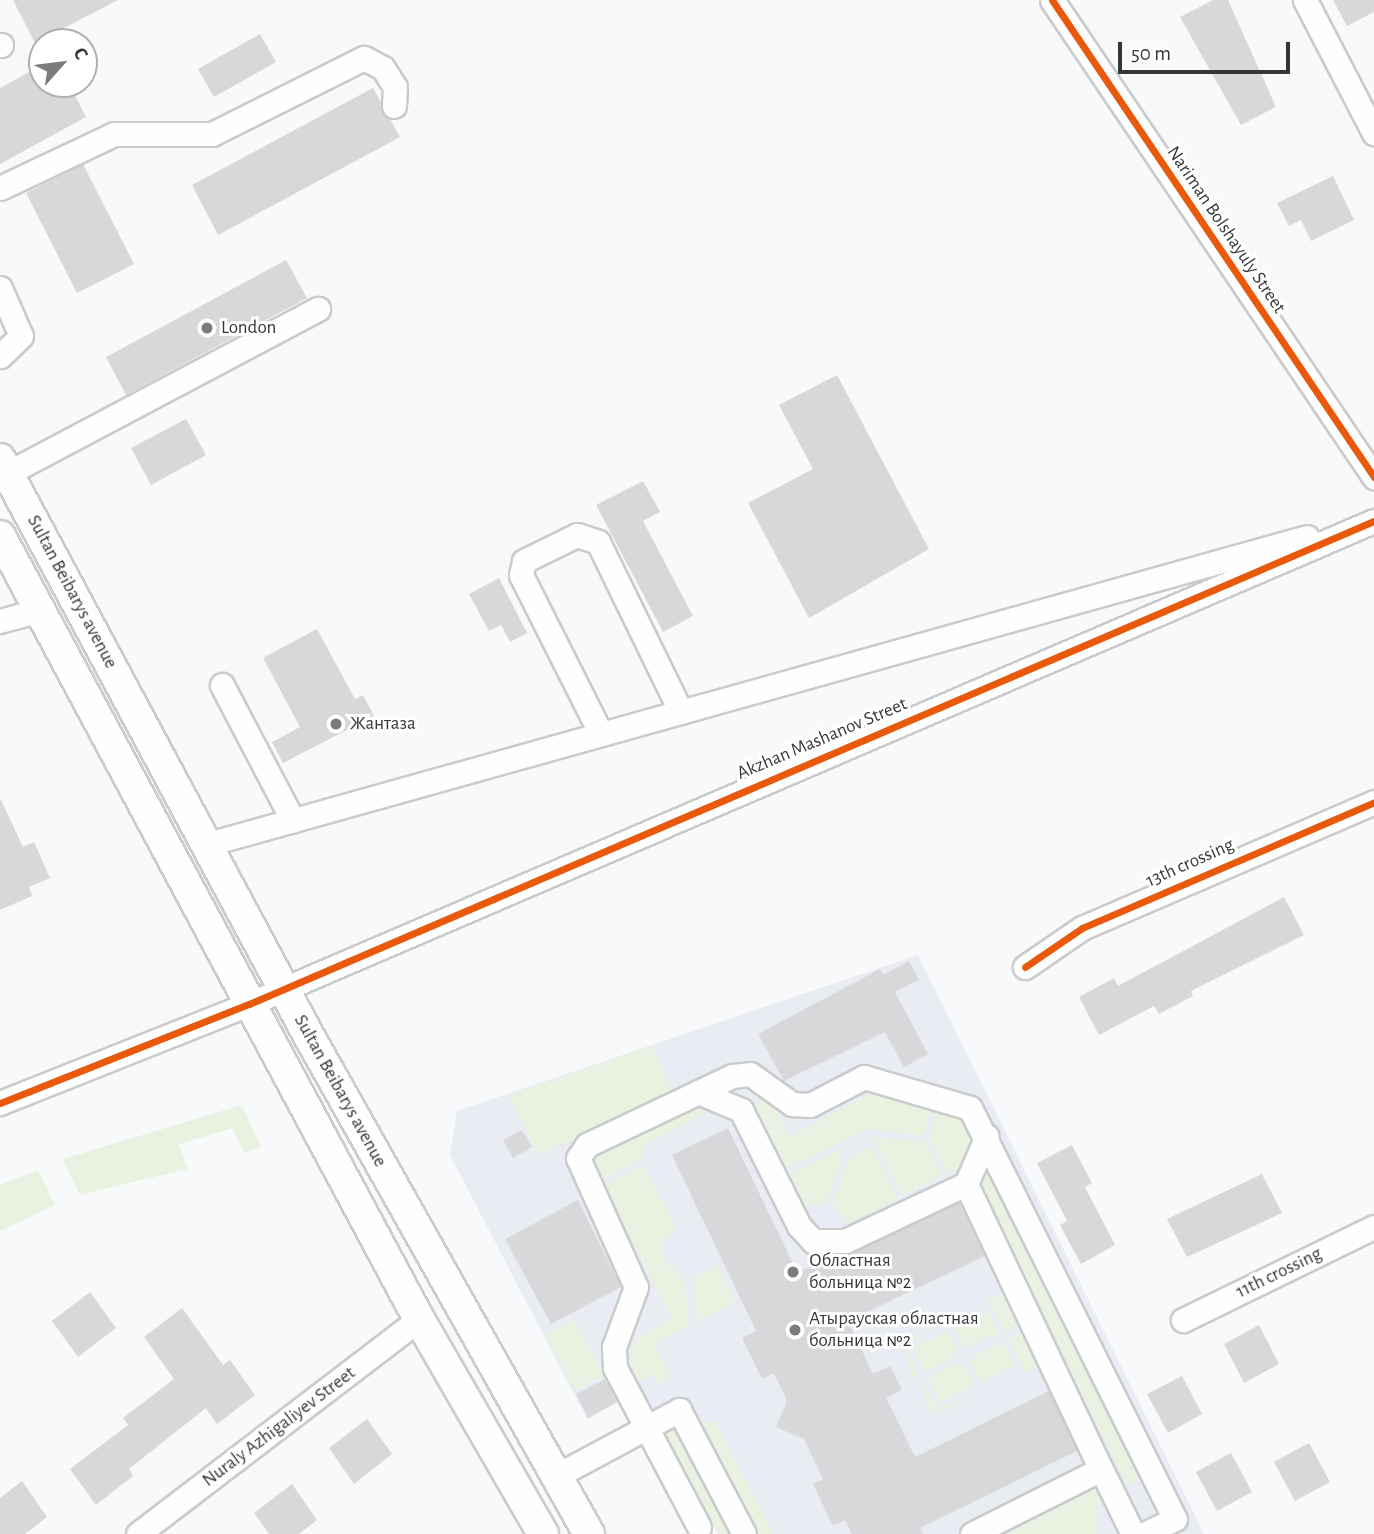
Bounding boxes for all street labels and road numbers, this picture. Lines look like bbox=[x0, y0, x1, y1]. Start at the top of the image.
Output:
street label: Nariman Bolshayuly Street bbox=[1162, 142, 1290, 318]
street label: Sultan Beibarys avenue bbox=[22, 511, 122, 673]
street label: Akzhan Mashanov Street bbox=[733, 693, 911, 785]
street label: 13th crossing bbox=[1143, 834, 1237, 892]
street label: Sultan Beibarys avenue bbox=[289, 1011, 391, 1171]
street label: 11th crossing bbox=[1232, 1242, 1326, 1304]
street label: Nuraly Azhigaliyev Street bbox=[198, 1362, 360, 1492]

